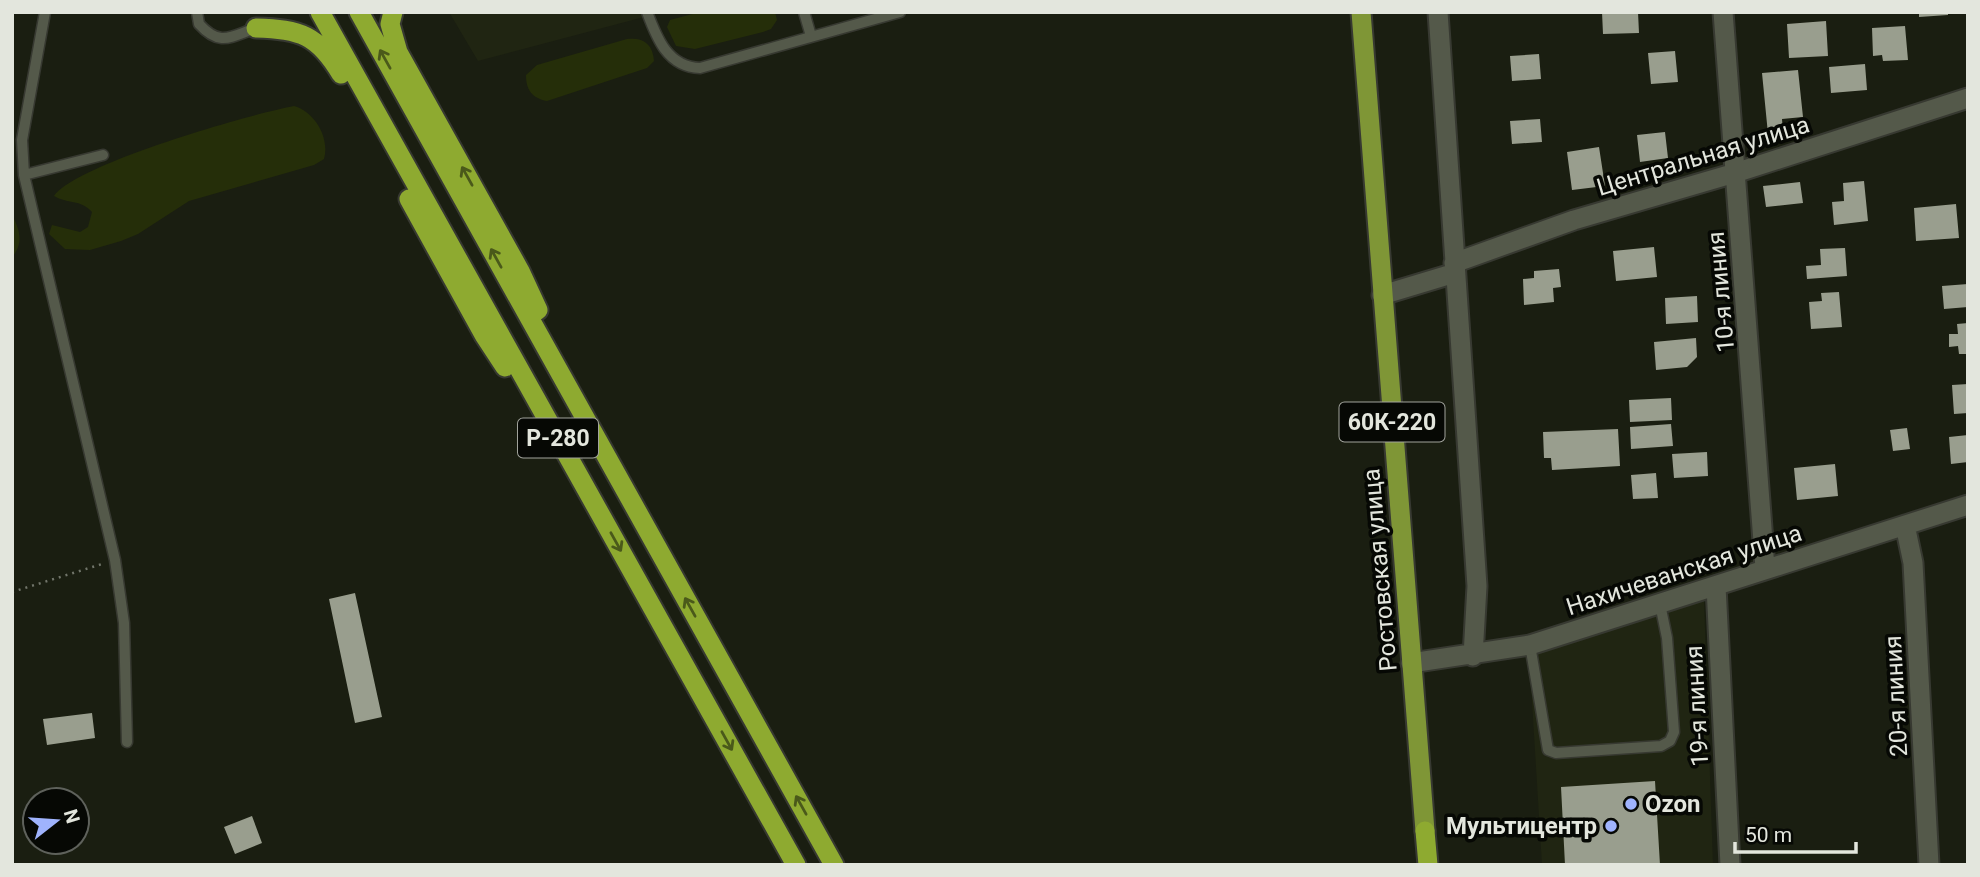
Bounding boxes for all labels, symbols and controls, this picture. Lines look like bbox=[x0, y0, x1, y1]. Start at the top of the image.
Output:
one-way arrow bbox=[378, 50, 392, 70]
street label: Центральная улица bbox=[1593, 110, 1813, 202]
one-way arrow bbox=[460, 167, 474, 187]
street label: 10-я линия bbox=[1702, 230, 1740, 354]
one-way arrow bbox=[489, 248, 502, 269]
road number: 60К-220 bbox=[1340, 402, 1444, 442]
road number: Р-280 bbox=[518, 418, 598, 458]
street label: Ростовская улица bbox=[1357, 468, 1403, 672]
street label: Нахичеванская улица bbox=[1563, 519, 1805, 621]
one-way arrow bbox=[609, 532, 623, 552]
one-way arrow bbox=[683, 597, 697, 617]
street label: 20-я линия bbox=[1879, 635, 1913, 757]
street label: 19-я линия bbox=[1680, 645, 1714, 767]
one-way arrow bbox=[721, 730, 734, 751]
north arrow bbox=[21, 786, 91, 856]
place label: Ozon bbox=[1645, 790, 1701, 818]
one-way arrow bbox=[794, 795, 807, 816]
marker: Ozon bbox=[1623, 796, 1639, 812]
text: N bbox=[59, 806, 85, 826]
scale bar bbox=[1735, 810, 1856, 854]
place label: Мультицентр bbox=[1446, 812, 1597, 840]
marker: Мультицентр bbox=[1603, 818, 1619, 834]
text: 50 m bbox=[1745, 823, 1792, 847]

